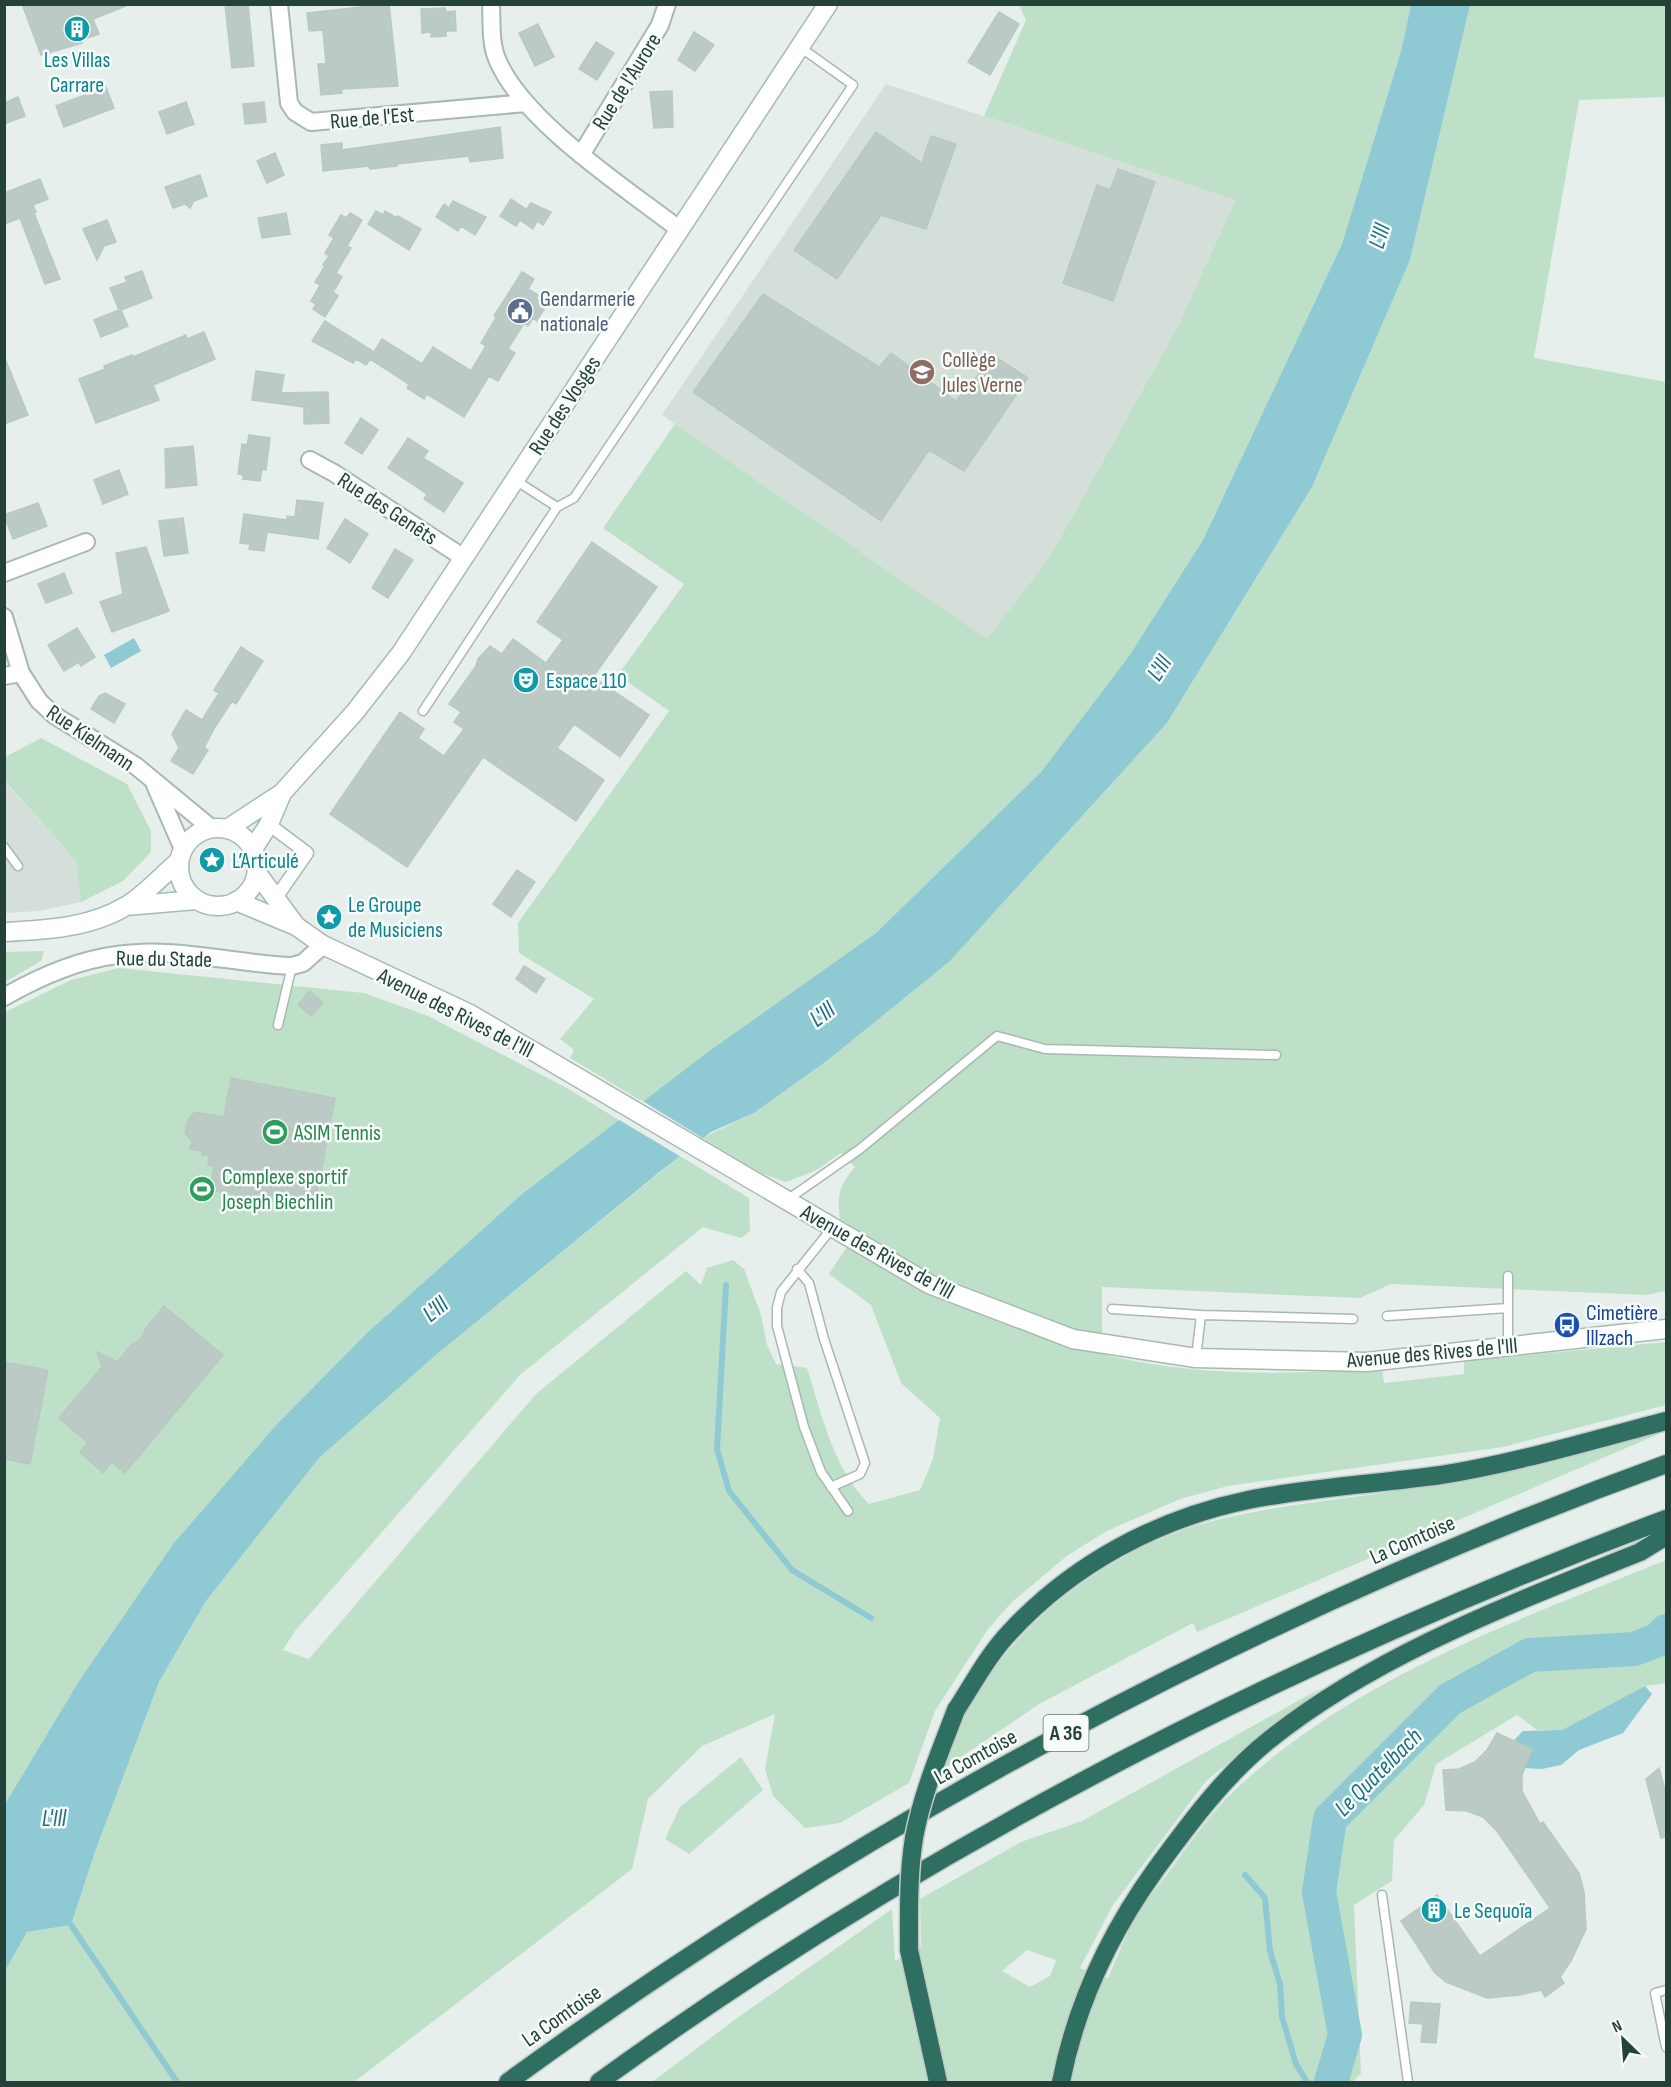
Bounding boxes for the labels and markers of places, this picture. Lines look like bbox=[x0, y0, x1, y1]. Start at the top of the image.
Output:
building icon: Les Villas Carrare bbox=[62, 14, 92, 44]
place label: Les Villas Carrare bbox=[44, 47, 110, 99]
place label: Gendarmerie nationale bbox=[540, 286, 635, 338]
public building icon: Gendarmerie nationale bbox=[505, 296, 535, 326]
place label: Collège Jules Verne bbox=[941, 347, 1023, 399]
school or university icon: Collège Jules Verne bbox=[907, 357, 937, 387]
theatre icon: Espace 110 bbox=[511, 665, 541, 695]
place label: Espace 110 bbox=[546, 668, 627, 695]
place icon: L’Articulé bbox=[197, 845, 227, 875]
place label: L’Articulé bbox=[232, 848, 299, 875]
place label: Le Groupe de Musiciens bbox=[348, 892, 443, 944]
place icon: Le Groupe de Musiciens bbox=[314, 902, 344, 932]
sports icon: ASIM Tennis bbox=[260, 1117, 290, 1147]
place label: ASIM Tennis bbox=[293, 1120, 381, 1147]
place label: Complexe sportif Joseph Biechlin bbox=[221, 1164, 348, 1216]
sports icon: Complexe sportif Joseph Biechlin bbox=[187, 1174, 217, 1204]
place label: Cimetière Illzach bbox=[1586, 1300, 1658, 1352]
bus stop icon: Cimetière Illzach bbox=[1552, 1310, 1582, 1340]
building icon: Le Sequoïa bbox=[1419, 1895, 1449, 1925]
place label: Le Sequoïa bbox=[1454, 1898, 1533, 1925]

